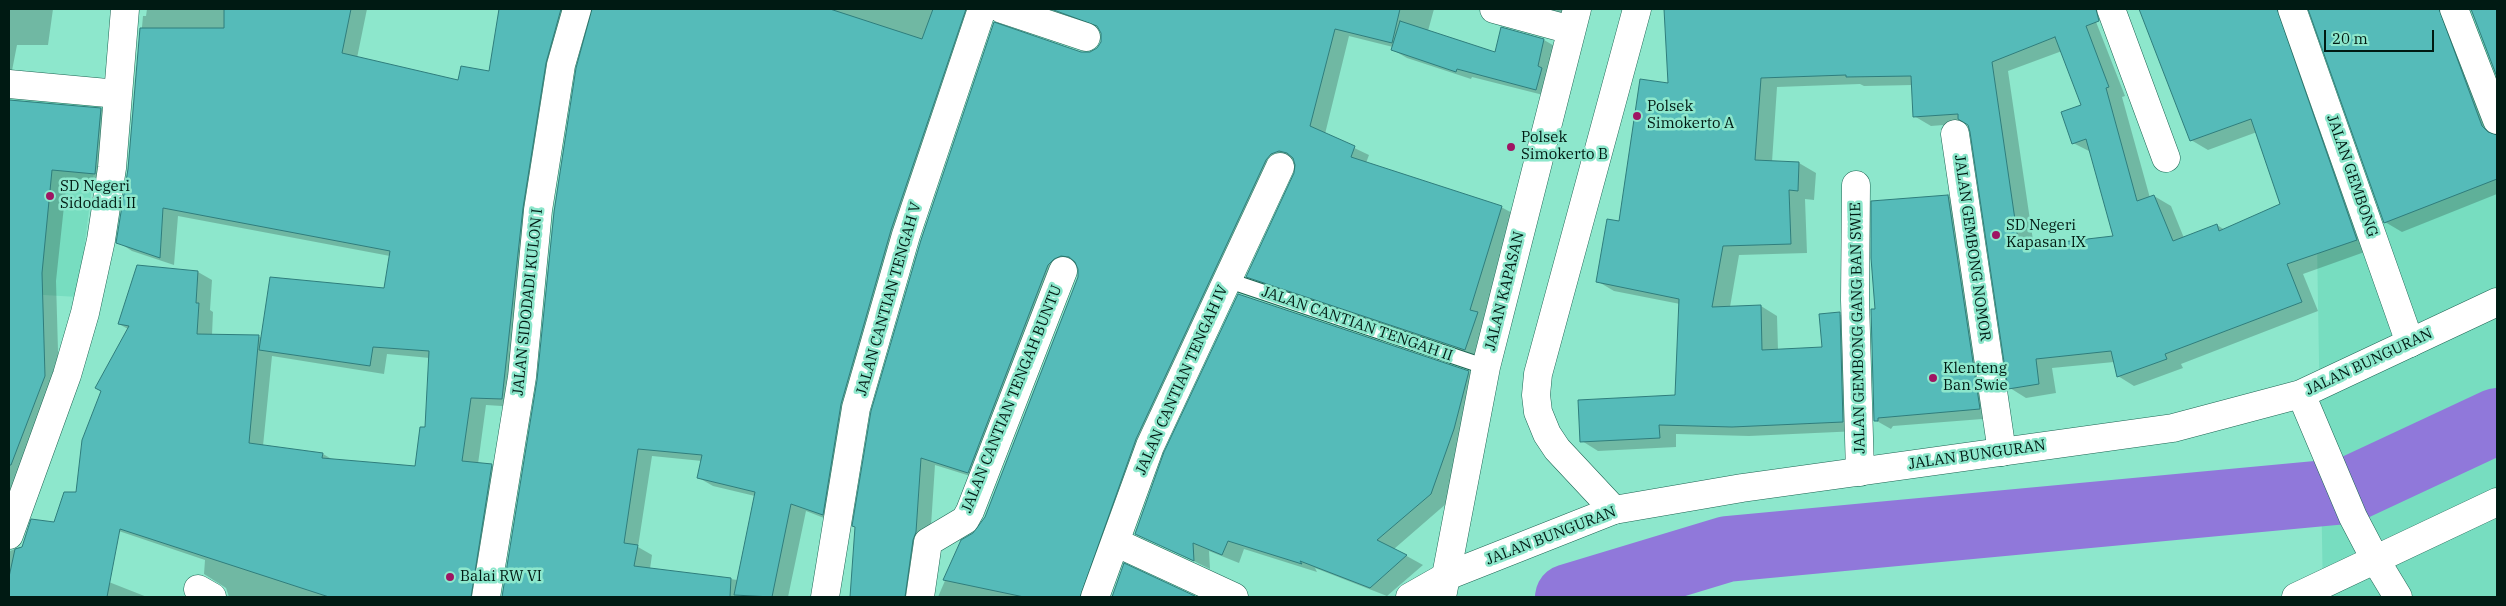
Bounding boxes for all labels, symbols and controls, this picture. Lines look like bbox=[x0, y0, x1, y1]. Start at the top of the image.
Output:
scale bar bbox=[2326, 20, 2436, 52]
text: 20 m bbox=[2332, 29, 2368, 48]
place label: Polsek Simokerto A bbox=[1647, 98, 1734, 133]
marker: Polsek Simokerto A bbox=[1631, 110, 1643, 122]
street label: JALAN GEMBONG bbox=[2323, 113, 2381, 239]
place label: Polsek Simokerto B bbox=[1521, 129, 1608, 164]
marker: Polsek Simokerto B bbox=[1505, 141, 1517, 153]
street label: JALAN GEMBONG NOMOR bbox=[1950, 154, 1994, 342]
place label: SD Negeri Sidodadi II bbox=[60, 178, 136, 213]
marker: SD Negeri Sidodadi II bbox=[44, 190, 56, 202]
street label: JALAN CANTIAN TENGAH V bbox=[853, 200, 925, 398]
street label: JALAN GEMBONG GANG BAN SWIE bbox=[1847, 202, 1869, 454]
street label: JALAN SIDODADI KULON I bbox=[509, 208, 547, 396]
place label: SD Negeri Kapasan IX bbox=[2006, 217, 2086, 252]
marker: SD Negeri Kapasan IX bbox=[1990, 229, 2002, 241]
street label: JALAN KAPASAN bbox=[1482, 230, 1528, 352]
street label: JALAN CANTIAN TENGAH IV bbox=[1132, 282, 1232, 478]
street label: JALAN CANTIAN TENGAH BUNTU bbox=[958, 283, 1066, 515]
street label: JALAN CANTIAN TENGAH II bbox=[1259, 283, 1455, 365]
street label: JALAN BUNGURAN bbox=[2303, 325, 2435, 399]
place label: Klenteng Ban Swie bbox=[1943, 360, 2008, 395]
marker: Klenteng Ban Swie bbox=[1927, 372, 1939, 384]
street label: JALAN BUNGURAN bbox=[1907, 436, 2047, 474]
street label: JALAN BUNGURAN bbox=[1483, 503, 1619, 569]
place label: Balai RW VI bbox=[460, 568, 542, 586]
marker: Balai RW VI bbox=[444, 571, 456, 583]

